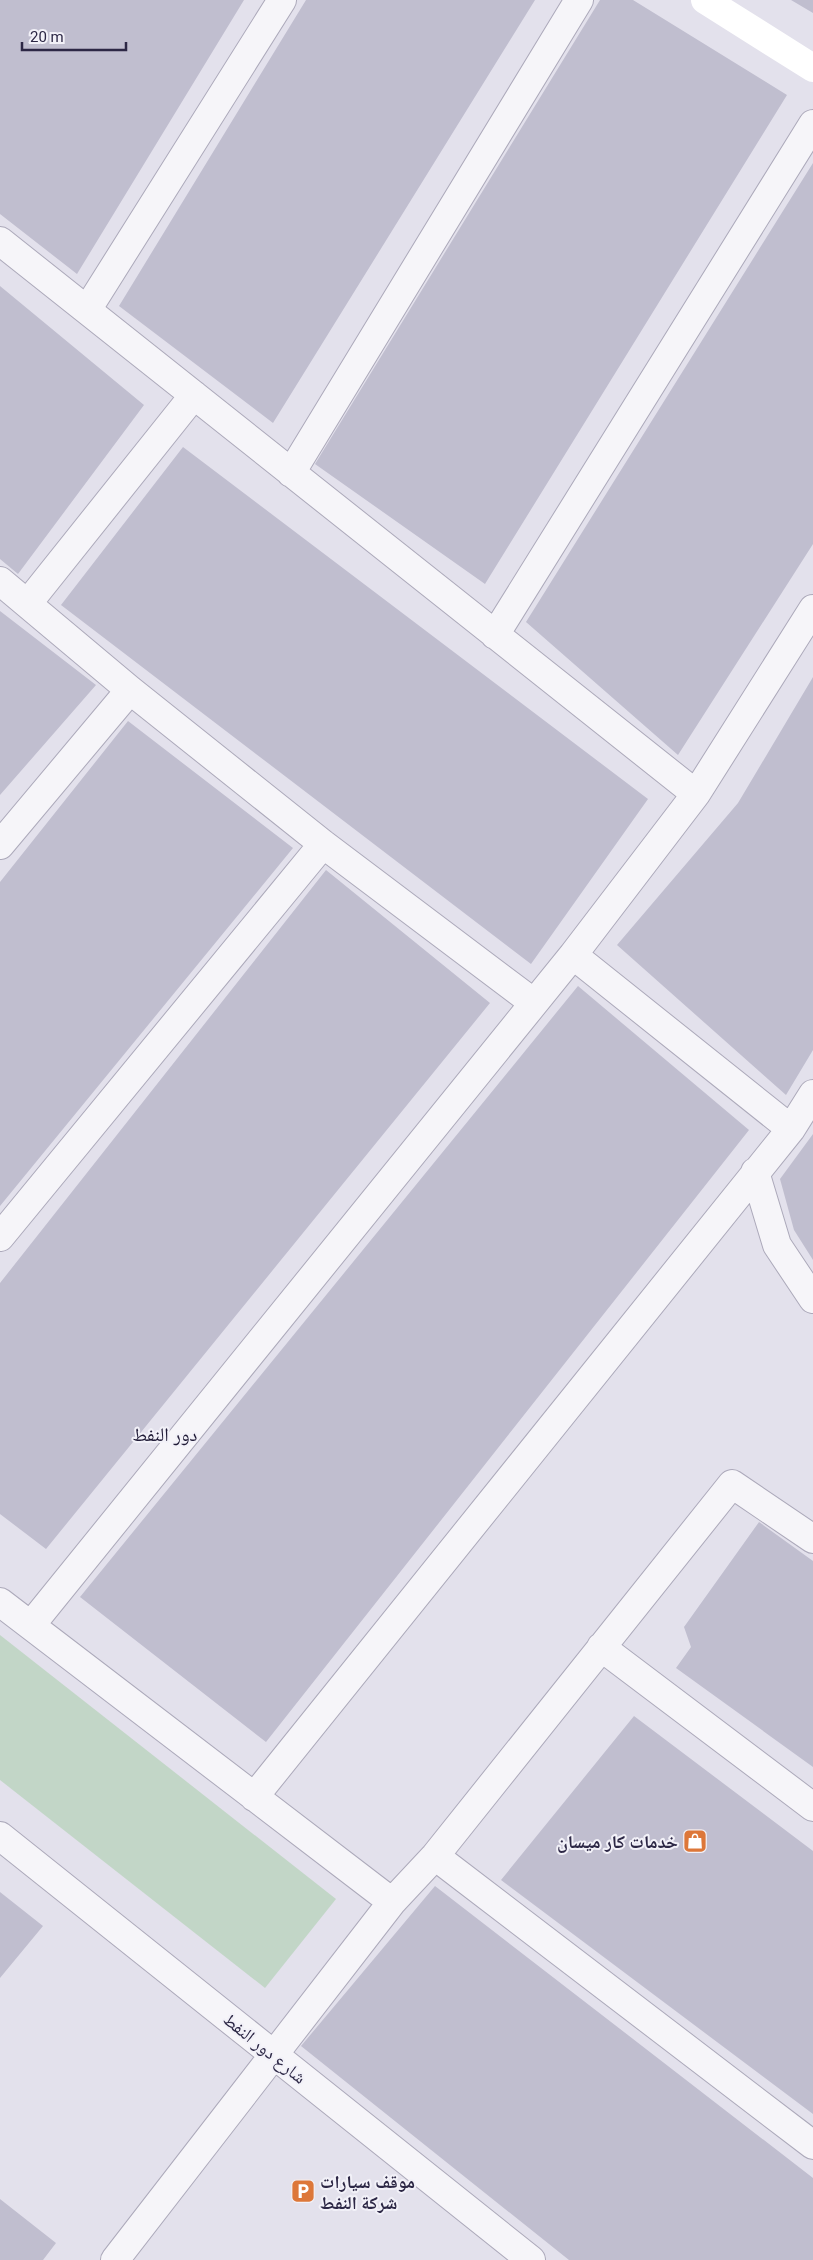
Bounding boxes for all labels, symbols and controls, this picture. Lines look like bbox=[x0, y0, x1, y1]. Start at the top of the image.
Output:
scale bar bbox=[22, 20, 126, 52]
text: 20 m bbox=[30, 28, 64, 46]
district label: دور النفط bbox=[133, 1423, 198, 1446]
shop icon: خدمات كار ميسان bbox=[682, 1828, 708, 1854]
place label: خدمات كار ميسان bbox=[557, 1831, 678, 1853]
street label: شارع دور النفط bbox=[219, 2008, 311, 2088]
place label: موقف سيارات شركة النفط bbox=[320, 2171, 415, 2213]
parking icon: موقف سيارات شركة النفط bbox=[290, 2178, 316, 2204]

